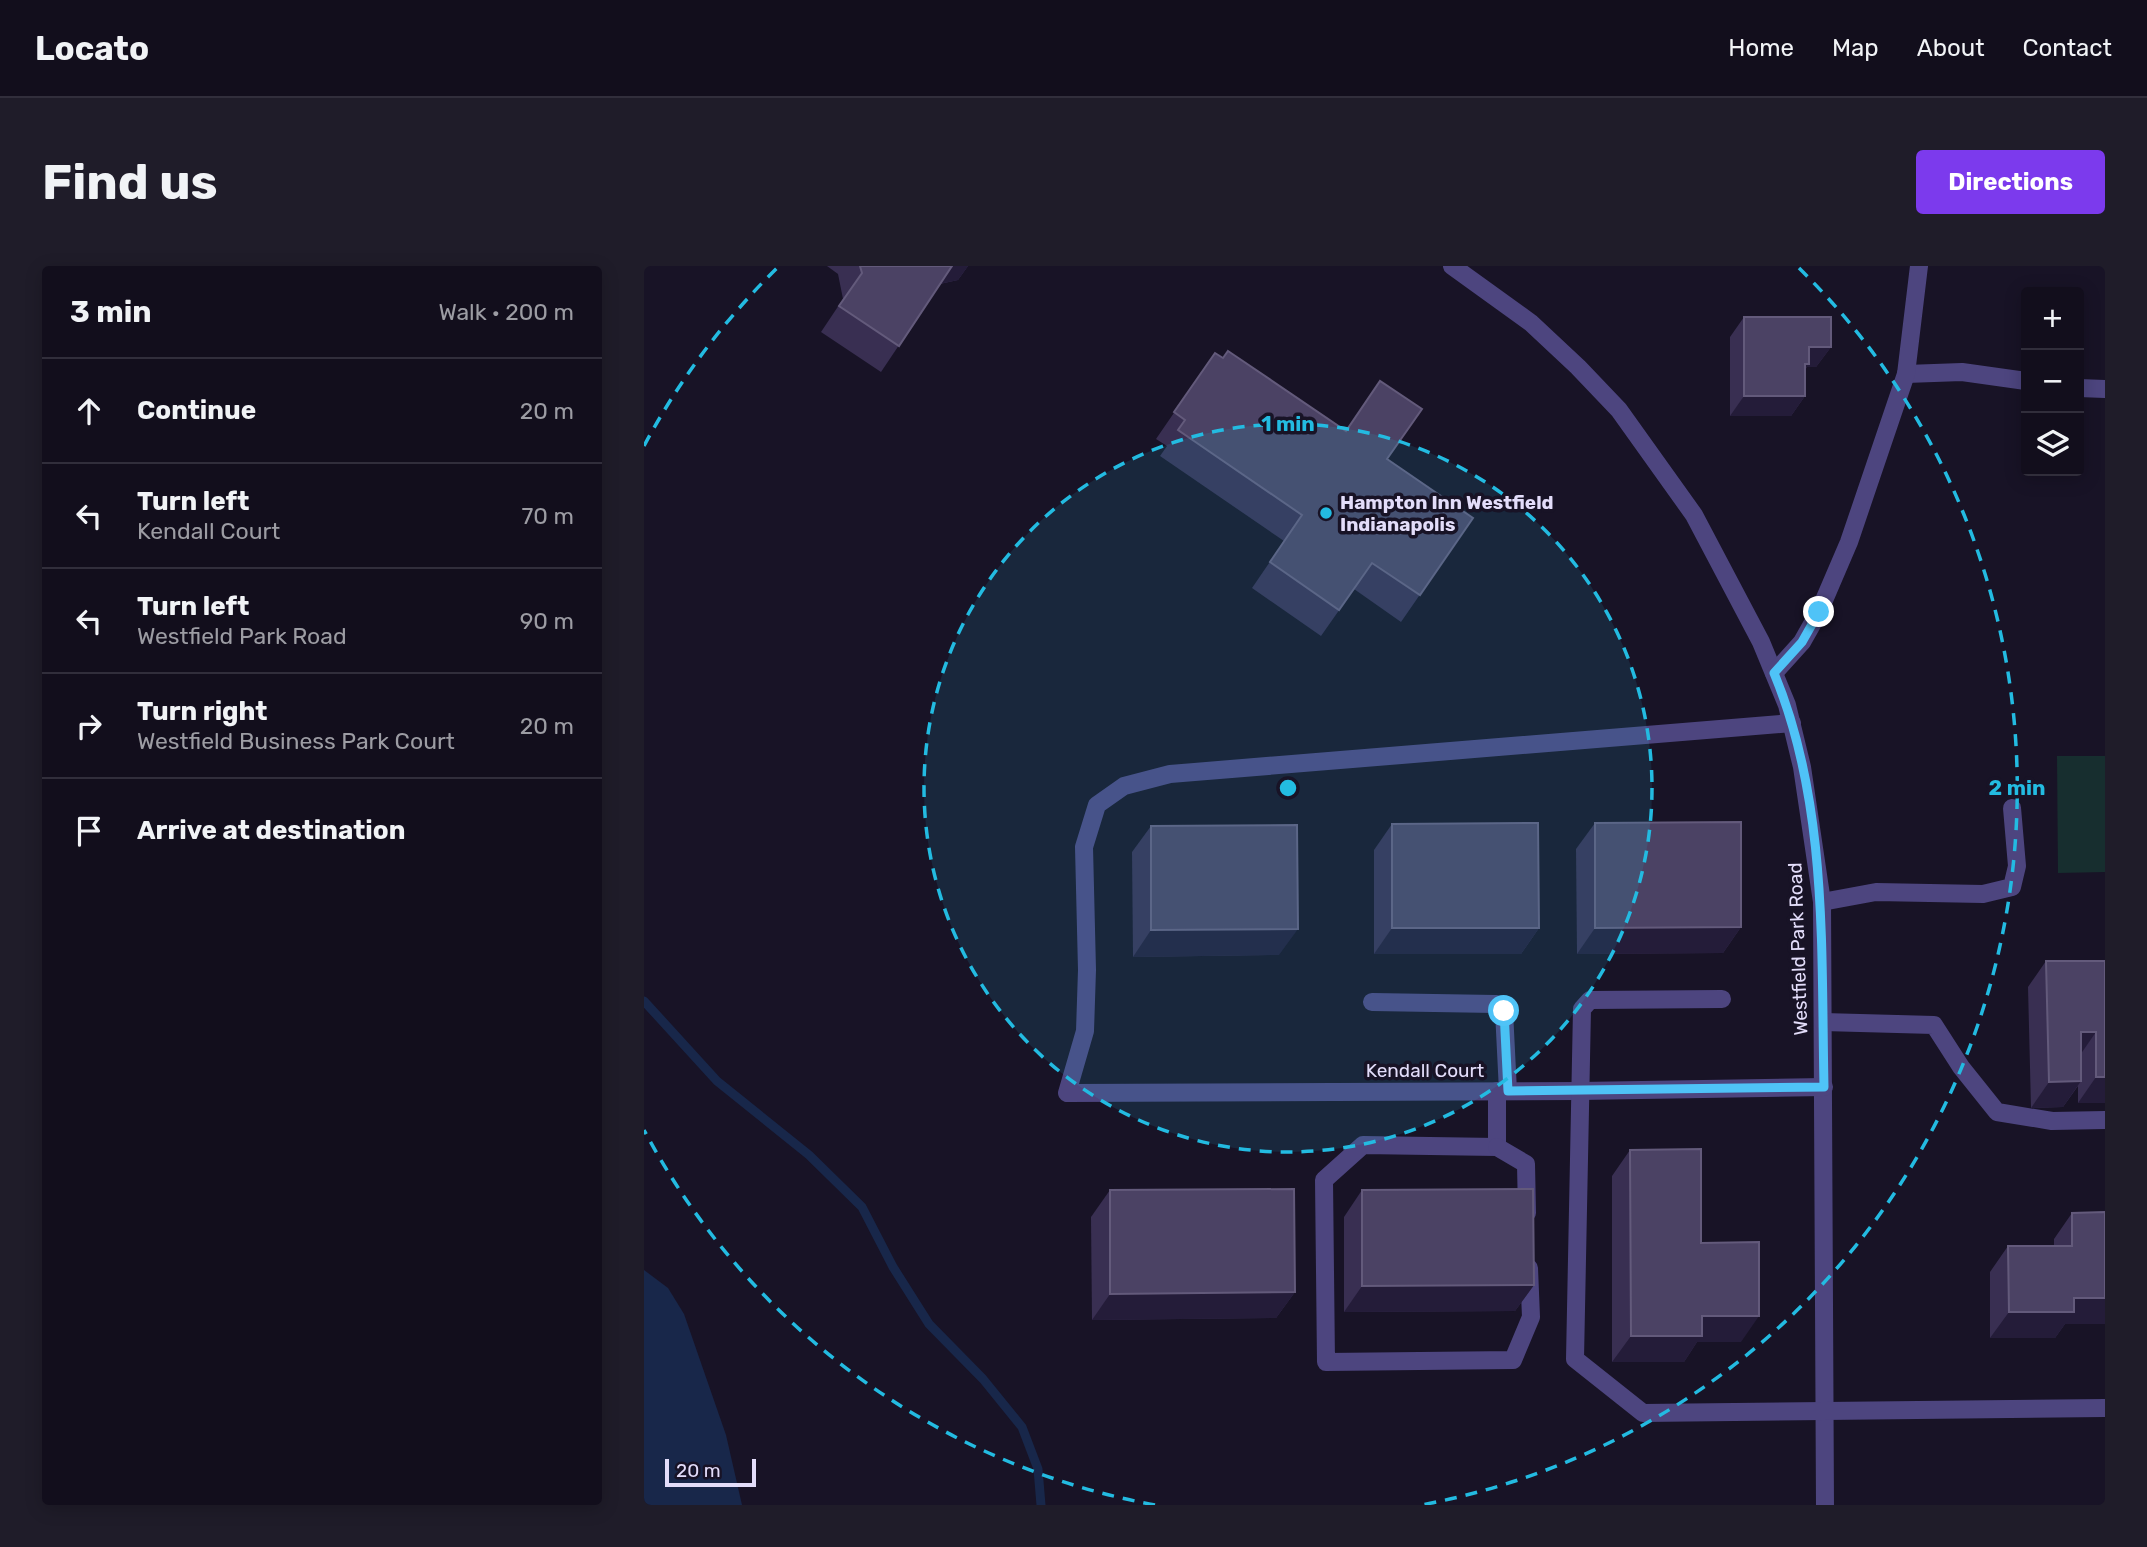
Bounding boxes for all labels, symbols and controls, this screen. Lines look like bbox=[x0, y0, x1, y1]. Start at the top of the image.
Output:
text: Locato bbox=[35, 29, 149, 68]
text: Home bbox=[1728, 34, 1794, 62]
text: Map bbox=[1832, 34, 1879, 62]
text: About bbox=[1917, 34, 1985, 62]
text: Contact bbox=[2023, 34, 2112, 62]
button: Directions bbox=[1916, 150, 2105, 214]
text: Find us bbox=[42, 153, 218, 211]
map controls bbox=[2021, 287, 2084, 476]
button: + bbox=[2021, 287, 2084, 350]
text: 3 min bbox=[70, 294, 152, 330]
text: Walk · 200 m bbox=[439, 298, 574, 326]
button: − bbox=[2021, 350, 2084, 413]
icon: ahead bbox=[70, 392, 108, 430]
text: Continue bbox=[137, 395, 256, 426]
text: 20 m bbox=[520, 397, 574, 425]
text: 1 min bbox=[1261, 411, 1315, 436]
button: layers bbox=[2021, 413, 2084, 476]
text: Turn left bbox=[137, 486, 249, 517]
place label: Hampton Inn Westfield Indianapolis bbox=[1340, 491, 1554, 536]
icon: left bbox=[70, 497, 108, 535]
text: 70 m bbox=[522, 502, 574, 530]
marker: Hampton Inn Westfield Indianapolis bbox=[1318, 505, 1334, 521]
text: Kendall Court bbox=[137, 517, 280, 545]
text: Turn left bbox=[137, 591, 249, 622]
route end bbox=[1803, 596, 1834, 627]
icon: left bbox=[70, 602, 108, 640]
text: 90 m bbox=[520, 607, 574, 635]
text: Westfield Park Road bbox=[137, 622, 347, 650]
text: Turn right bbox=[137, 696, 267, 727]
icon: right bbox=[70, 707, 108, 745]
text: 20 m bbox=[520, 712, 574, 740]
text: Westfield Business Park Court bbox=[137, 727, 455, 755]
text: 2 min bbox=[1989, 775, 2045, 800]
centre of rings bbox=[1276, 776, 1300, 800]
icon: arrive bbox=[70, 812, 108, 850]
text: Arrive at destination bbox=[137, 815, 405, 846]
street label: Westfield Park Road bbox=[1783, 862, 1813, 1036]
route start bbox=[1488, 995, 1519, 1026]
street label: Kendall Court bbox=[1366, 1059, 1485, 1082]
scale bar bbox=[665, 1456, 756, 1488]
text: 20 m bbox=[676, 1459, 721, 1482]

